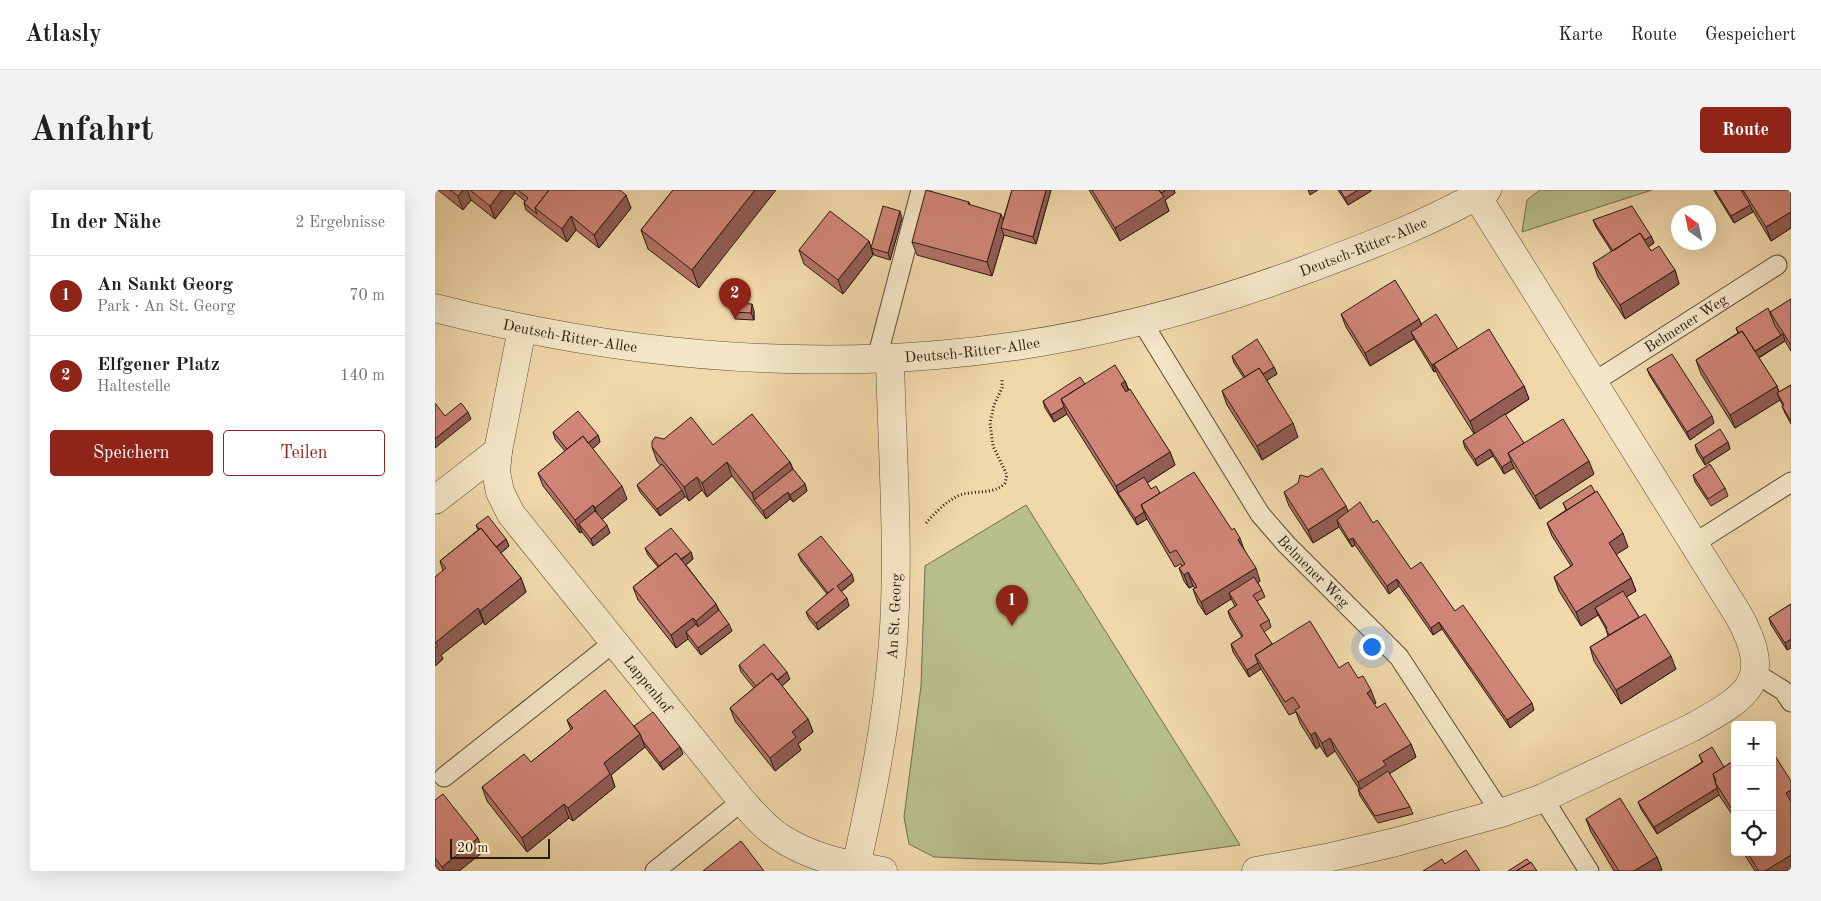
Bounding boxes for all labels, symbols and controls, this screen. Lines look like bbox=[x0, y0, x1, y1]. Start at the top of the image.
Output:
text: Atlasly bbox=[25, 23, 102, 47]
text: Karte bbox=[1558, 26, 1603, 44]
text: Route bbox=[1631, 26, 1677, 44]
text: Gespeichert bbox=[1705, 26, 1796, 44]
button: Route bbox=[1700, 107, 1791, 153]
text: Anfahrt bbox=[30, 113, 153, 148]
north arrow bbox=[1671, 205, 1716, 250]
text: In der Nähe bbox=[50, 212, 161, 233]
text: 2 Ergebnisse bbox=[295, 215, 385, 231]
street label: Deutsch-Ritter-Allee bbox=[1298, 216, 1430, 280]
text: An Sankt Georg bbox=[97, 276, 233, 295]
pin: 2 bbox=[719, 278, 751, 319]
text: 1 bbox=[61, 288, 71, 304]
text: 70 m bbox=[349, 288, 385, 304]
street label: Belmener Weg bbox=[1643, 293, 1731, 356]
text: Park · An St. Georg bbox=[97, 299, 235, 315]
street label: Deutsch-Ritter-Allee bbox=[501, 318, 638, 356]
street label: Deutsch-Ritter-Allee bbox=[904, 336, 1041, 366]
text: Elfgener Platz bbox=[97, 356, 220, 375]
text: 2 bbox=[61, 368, 71, 384]
text: 140 m bbox=[340, 368, 385, 384]
text: Haltestelle bbox=[97, 379, 171, 395]
button: Speichern bbox=[50, 430, 213, 476]
button: Teilen bbox=[223, 430, 385, 476]
street label: Belmener Weg bbox=[1273, 533, 1351, 611]
street label: An St. Georg bbox=[886, 573, 905, 660]
pin: 1 bbox=[996, 585, 1028, 626]
your location bbox=[1359, 634, 1385, 660]
street label: Lappenhof bbox=[620, 654, 675, 717]
map controls bbox=[1731, 721, 1776, 856]
button: + bbox=[1731, 721, 1776, 766]
button: − bbox=[1731, 766, 1776, 811]
button: locate bbox=[1731, 811, 1776, 856]
scale bar bbox=[450, 836, 550, 859]
text: 20 m bbox=[457, 841, 488, 855]

